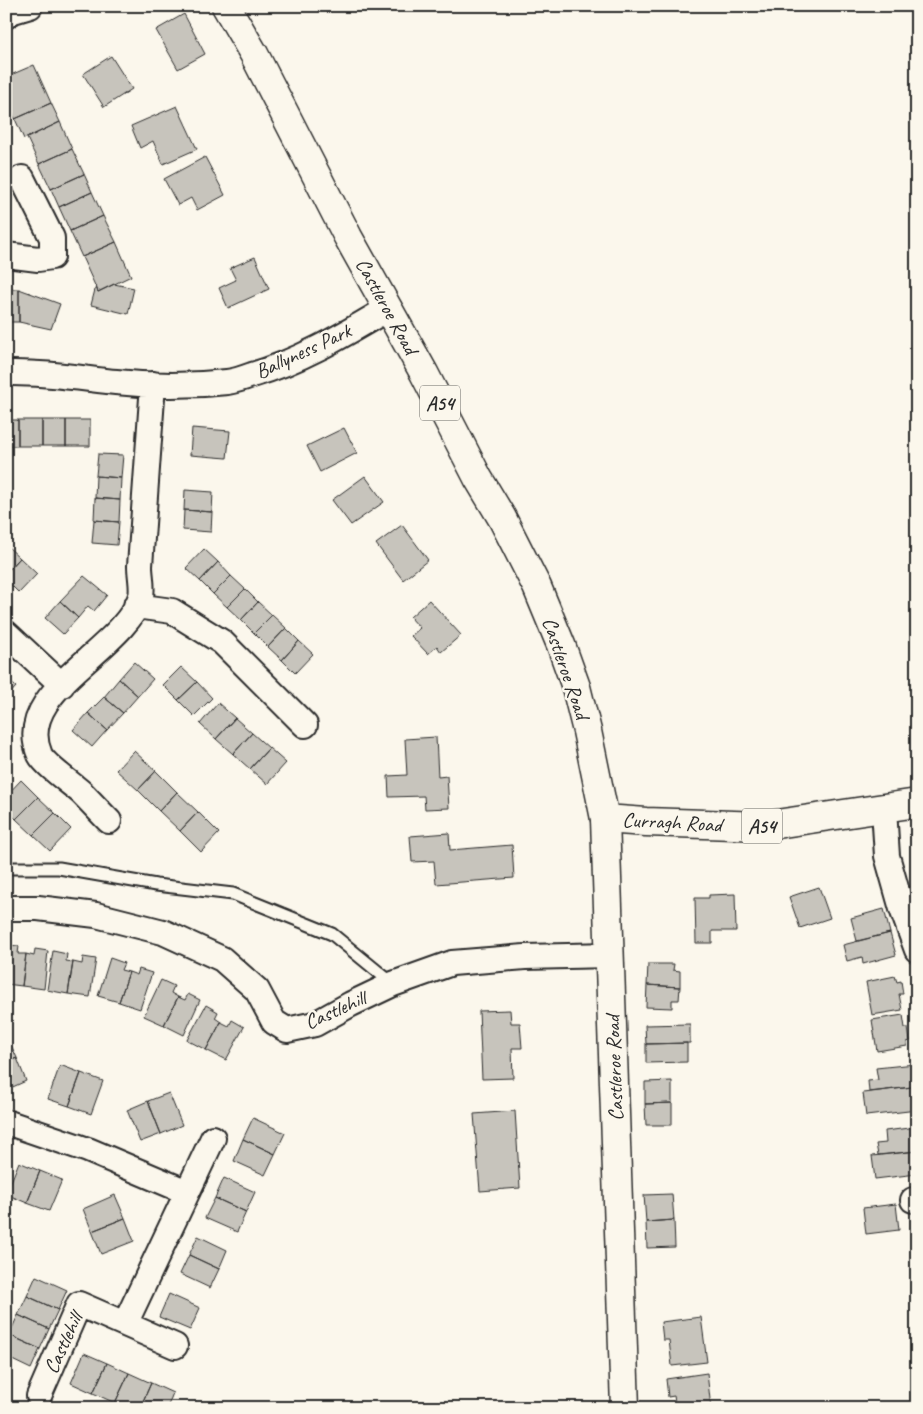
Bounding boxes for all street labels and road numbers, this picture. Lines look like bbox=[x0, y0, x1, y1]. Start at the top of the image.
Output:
street label: Castleroe Road bbox=[350, 253, 426, 362]
street label: Ballyness Park bbox=[251, 317, 356, 385]
road number: A54 bbox=[420, 386, 460, 420]
street label: Castleroe Road bbox=[536, 614, 597, 726]
street label: Curragh Road bbox=[622, 806, 726, 838]
road number: A54 bbox=[742, 808, 782, 844]
street label: Castlehill bbox=[300, 984, 373, 1035]
street label: Castleroe Road bbox=[599, 1011, 629, 1121]
street label: Castlehill bbox=[38, 1305, 90, 1378]

